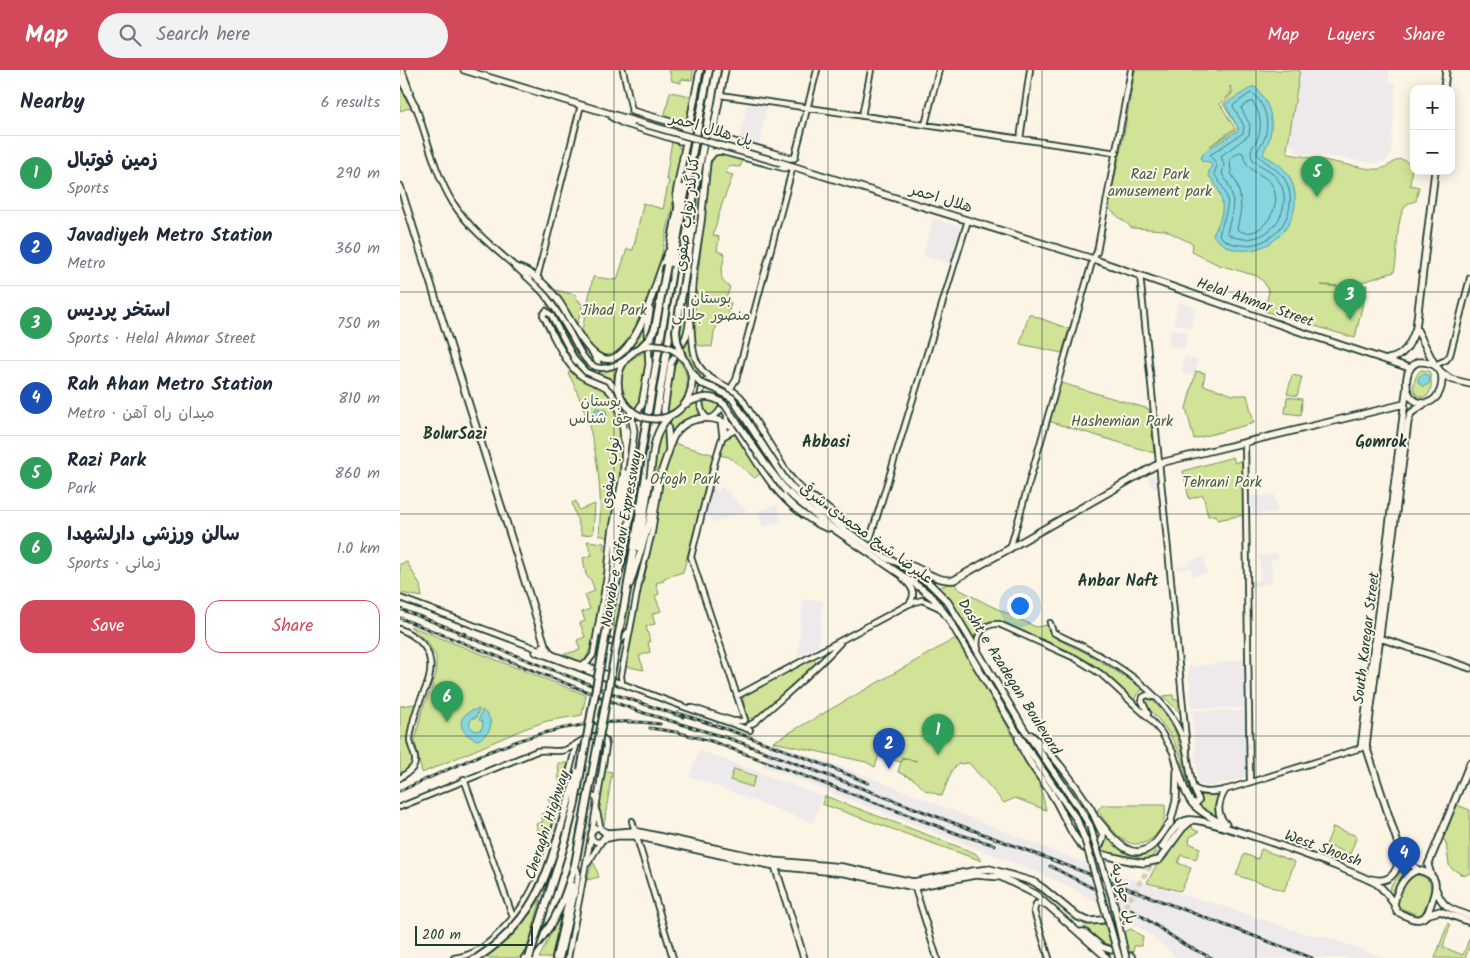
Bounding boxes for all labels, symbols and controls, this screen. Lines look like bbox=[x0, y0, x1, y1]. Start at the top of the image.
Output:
search box bbox=[98, 13, 448, 58]
text: Map bbox=[25, 16, 68, 55]
text: Search here bbox=[156, 20, 250, 50]
icon: search bbox=[116, 21, 144, 49]
text: Map bbox=[1268, 21, 1299, 50]
text: Layers bbox=[1327, 21, 1375, 50]
text: Share bbox=[1403, 21, 1445, 50]
map controls bbox=[1410, 85, 1455, 175]
button: + bbox=[1410, 85, 1455, 130]
text: Nearby bbox=[20, 86, 85, 119]
text: 6 results bbox=[321, 90, 380, 115]
street label: پل هلال احمر bbox=[665, 106, 755, 153]
button: − bbox=[1410, 130, 1455, 175]
text: زمین فوتبال bbox=[67, 146, 158, 176]
street label: کنارگذر نواب صفوی bbox=[669, 155, 707, 273]
pin: 5 bbox=[1301, 156, 1333, 197]
text: 1 bbox=[34, 161, 38, 186]
text: 290 m bbox=[336, 161, 380, 186]
park label: Razi Park amusement park bbox=[1108, 163, 1213, 204]
text: Sports bbox=[67, 176, 109, 201]
street label: هلال احمر bbox=[905, 178, 975, 220]
text: Javadiyeh Metro Station bbox=[67, 221, 273, 251]
text: 2 bbox=[31, 236, 41, 261]
text: 360 m bbox=[335, 236, 380, 261]
text: Metro bbox=[67, 251, 106, 276]
street label: Helal Ahmar Street bbox=[1193, 272, 1317, 334]
pin: 3 bbox=[1334, 279, 1366, 320]
park label: بوستان منصور جلالی bbox=[671, 287, 751, 328]
text: استخر پردیس bbox=[67, 296, 170, 326]
park label: Jihad Park bbox=[581, 299, 648, 323]
text: 3 bbox=[32, 311, 40, 336]
text: 750 m bbox=[337, 311, 380, 336]
text: Sports · Helal Ahmar Street bbox=[67, 326, 256, 351]
text: Rah Ahan Metro Station bbox=[67, 370, 273, 400]
text: 4 bbox=[32, 386, 40, 411]
text: 810 m bbox=[338, 386, 380, 411]
park label: بوستان حق شناس bbox=[569, 390, 633, 431]
text: Metro · میدان راه آهن bbox=[67, 401, 215, 426]
park label: Hashemian Park bbox=[1071, 410, 1174, 434]
district label: BolurSazi bbox=[423, 422, 488, 447]
district label: Abbasi bbox=[802, 430, 851, 455]
district label: Gomrok bbox=[1356, 430, 1408, 455]
street label: نواب صفوی bbox=[595, 436, 627, 510]
text: Razi Park bbox=[67, 446, 146, 476]
street label: Navvab-e Safavi Expressway bbox=[595, 448, 650, 629]
text: 5 bbox=[32, 461, 40, 486]
text: 860 m bbox=[334, 461, 380, 486]
park label: Ofogh Park bbox=[650, 468, 721, 492]
park label: Tehrani Park bbox=[1182, 471, 1263, 495]
text: Park bbox=[67, 476, 96, 501]
street label: علیرضا شیخ محمدی شرقی bbox=[794, 477, 938, 591]
text: سالن ورزشی دارلشهدا bbox=[67, 520, 240, 550]
text: 6 bbox=[32, 536, 40, 561]
text: 1.0 km bbox=[337, 536, 380, 561]
text: Sports · زمانی bbox=[67, 551, 161, 576]
district label: Anbar Naft bbox=[1078, 569, 1159, 594]
street label: South Karegar Street bbox=[1347, 571, 1387, 705]
your location bbox=[1007, 593, 1033, 619]
street label: Dasht e Azadegan Boulevard bbox=[951, 594, 1067, 760]
button: Save bbox=[20, 600, 195, 653]
button: Share bbox=[205, 600, 380, 653]
pin: 6 bbox=[431, 681, 463, 722]
pin: 1 bbox=[922, 714, 954, 755]
pin: 2 bbox=[873, 728, 905, 769]
street label: Cheraghi Highway bbox=[519, 766, 577, 883]
street label: West Shoosh bbox=[1281, 824, 1365, 874]
pin: 4 bbox=[1388, 837, 1420, 878]
street label: پل جوادیه bbox=[1103, 861, 1143, 927]
scale bar bbox=[415, 923, 532, 946]
text: 200 m bbox=[422, 924, 461, 946]

